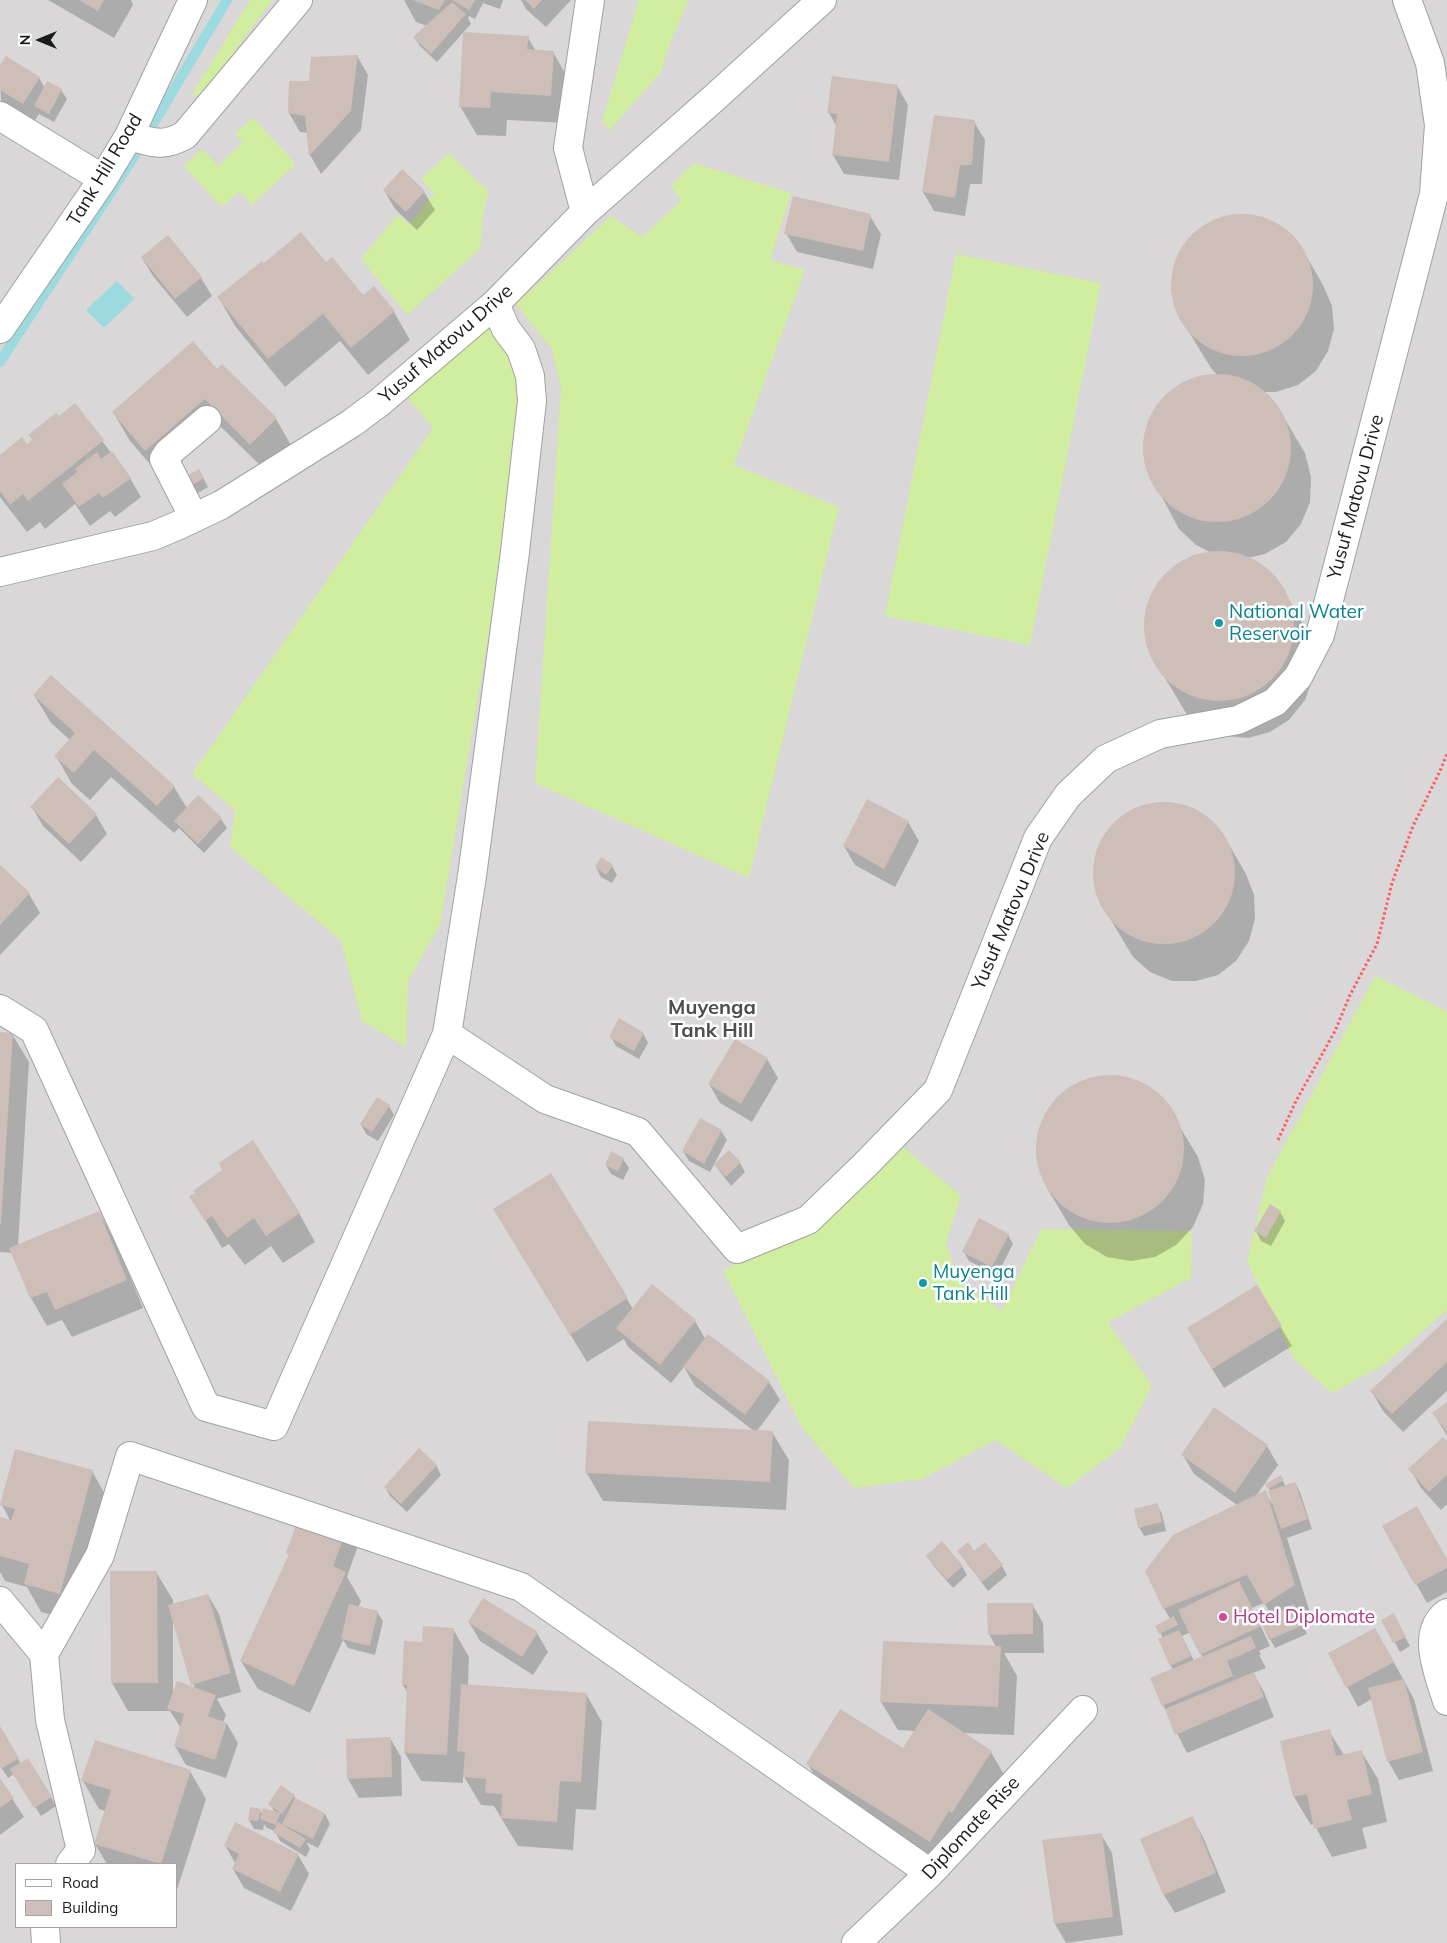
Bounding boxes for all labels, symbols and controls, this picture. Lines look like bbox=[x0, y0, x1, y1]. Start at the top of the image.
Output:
north arrow bbox=[15, 15, 65, 65]
text: N bbox=[16, 35, 34, 45]
street label: Tank Hill Road bbox=[63, 110, 147, 230]
street label: Yusuf Matovu Drive bbox=[374, 280, 518, 408]
street label: Yusuf Matovu Drive bbox=[1323, 412, 1389, 582]
place label: National Water Reservoir bbox=[1229, 601, 1364, 645]
marker: National Water Reservoir bbox=[1213, 617, 1225, 629]
street label: Yusuf Matovu Drive bbox=[967, 828, 1055, 994]
district label: Muyenga Tank Hill bbox=[668, 996, 756, 1043]
place label: Muyenga Tank Hill bbox=[933, 1261, 1015, 1305]
marker: Muyenga Tank Hill bbox=[917, 1277, 929, 1289]
place label: Hotel Diplomate bbox=[1233, 1606, 1375, 1628]
marker: Hotel Diplomate bbox=[1217, 1611, 1229, 1623]
street label: Diplomate Rise bbox=[917, 1772, 1025, 1884]
legend bbox=[15, 1863, 178, 1928]
text: Road bbox=[62, 1873, 99, 1892]
text: Building bbox=[62, 1898, 118, 1917]

